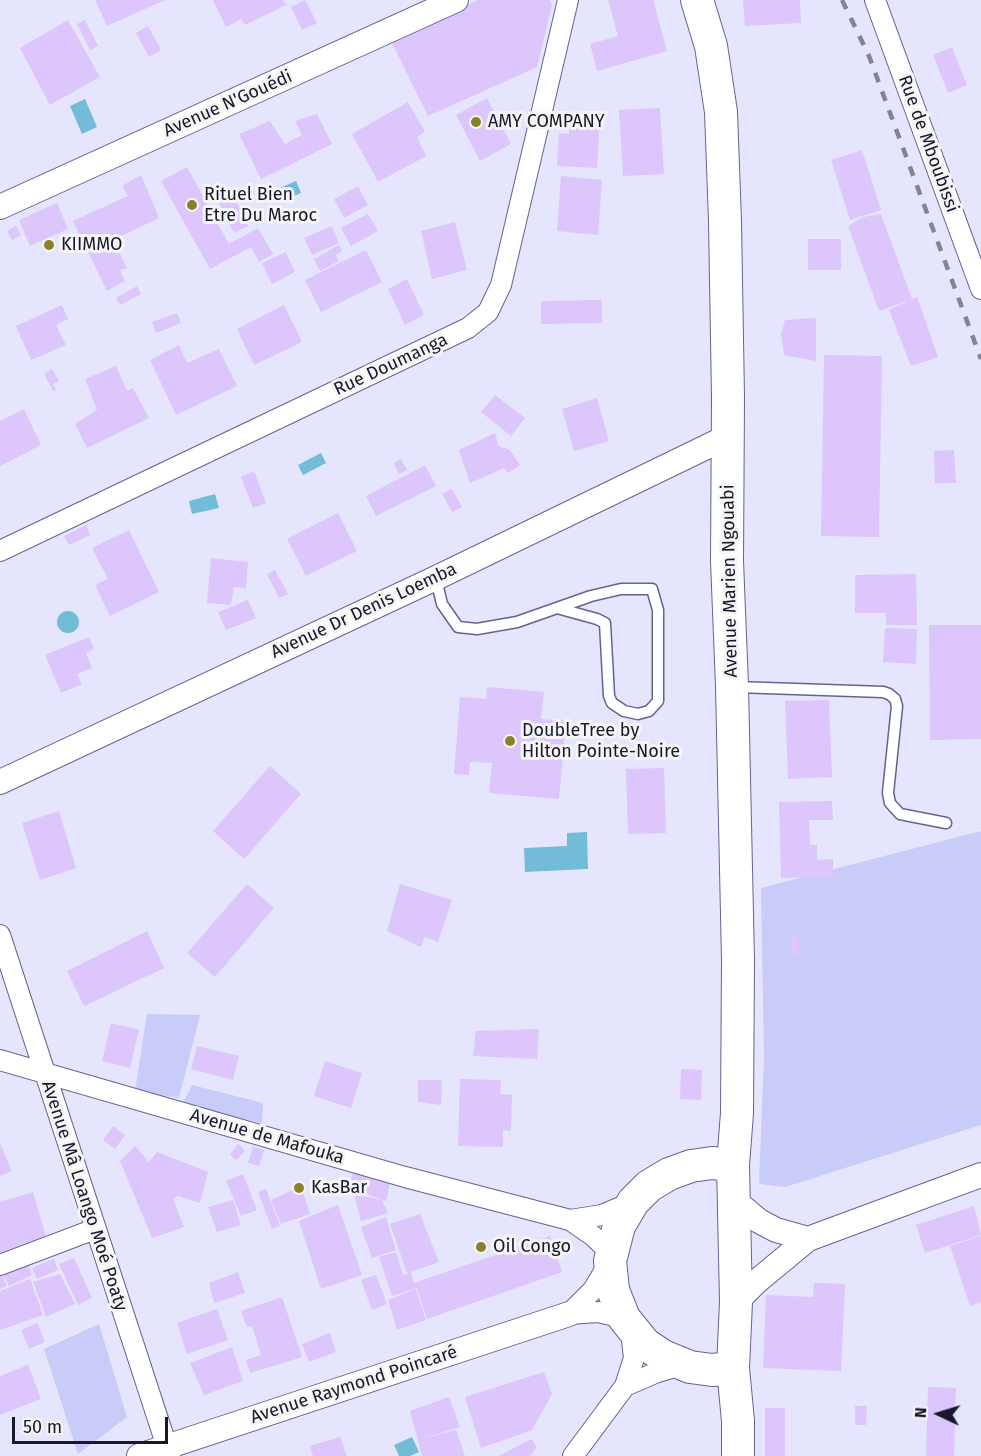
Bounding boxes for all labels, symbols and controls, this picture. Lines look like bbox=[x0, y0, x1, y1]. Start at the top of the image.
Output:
street label: Avenue N'Gouédi bbox=[160, 66, 296, 142]
street label: Rue de Mboubissi bbox=[893, 72, 963, 216]
place label: AMY COMPANY bbox=[488, 111, 605, 133]
marker: AMY COMPANY bbox=[469, 115, 483, 129]
place label: Rituel Bien Etre Du Maroc bbox=[204, 184, 317, 226]
marker: Rituel Bien Etre Du Maroc bbox=[185, 198, 199, 212]
place label: KIIMMO bbox=[61, 234, 123, 256]
marker: KIIMMO bbox=[42, 238, 56, 252]
street label: Rue Doumanga bbox=[331, 329, 451, 401]
street label: Avenue Marien Ngouabi bbox=[718, 484, 742, 678]
street label: Avenue Dr Denis Loemba bbox=[268, 558, 460, 664]
place label: DoubleTree by Hilton Pointe-Noire bbox=[522, 720, 680, 762]
marker: DoubleTree by Hilton Pointe-Noire bbox=[503, 734, 517, 748]
street label: Avenue Mâ Loango Moé Poaty bbox=[36, 1078, 132, 1314]
street label: Avenue de Mafouka bbox=[187, 1105, 347, 1169]
place label: KasBar bbox=[311, 1177, 367, 1199]
marker: KasBar bbox=[292, 1181, 306, 1195]
place label: Oil Congo bbox=[493, 1236, 571, 1258]
marker: Oil Congo bbox=[474, 1240, 488, 1254]
street label: Avenue Raymond Poincaré bbox=[248, 1341, 460, 1429]
north arrow bbox=[909, 1384, 969, 1444]
scale bar bbox=[15, 1405, 171, 1443]
text: N bbox=[911, 1407, 930, 1419]
text: 50 m bbox=[23, 1416, 62, 1438]

